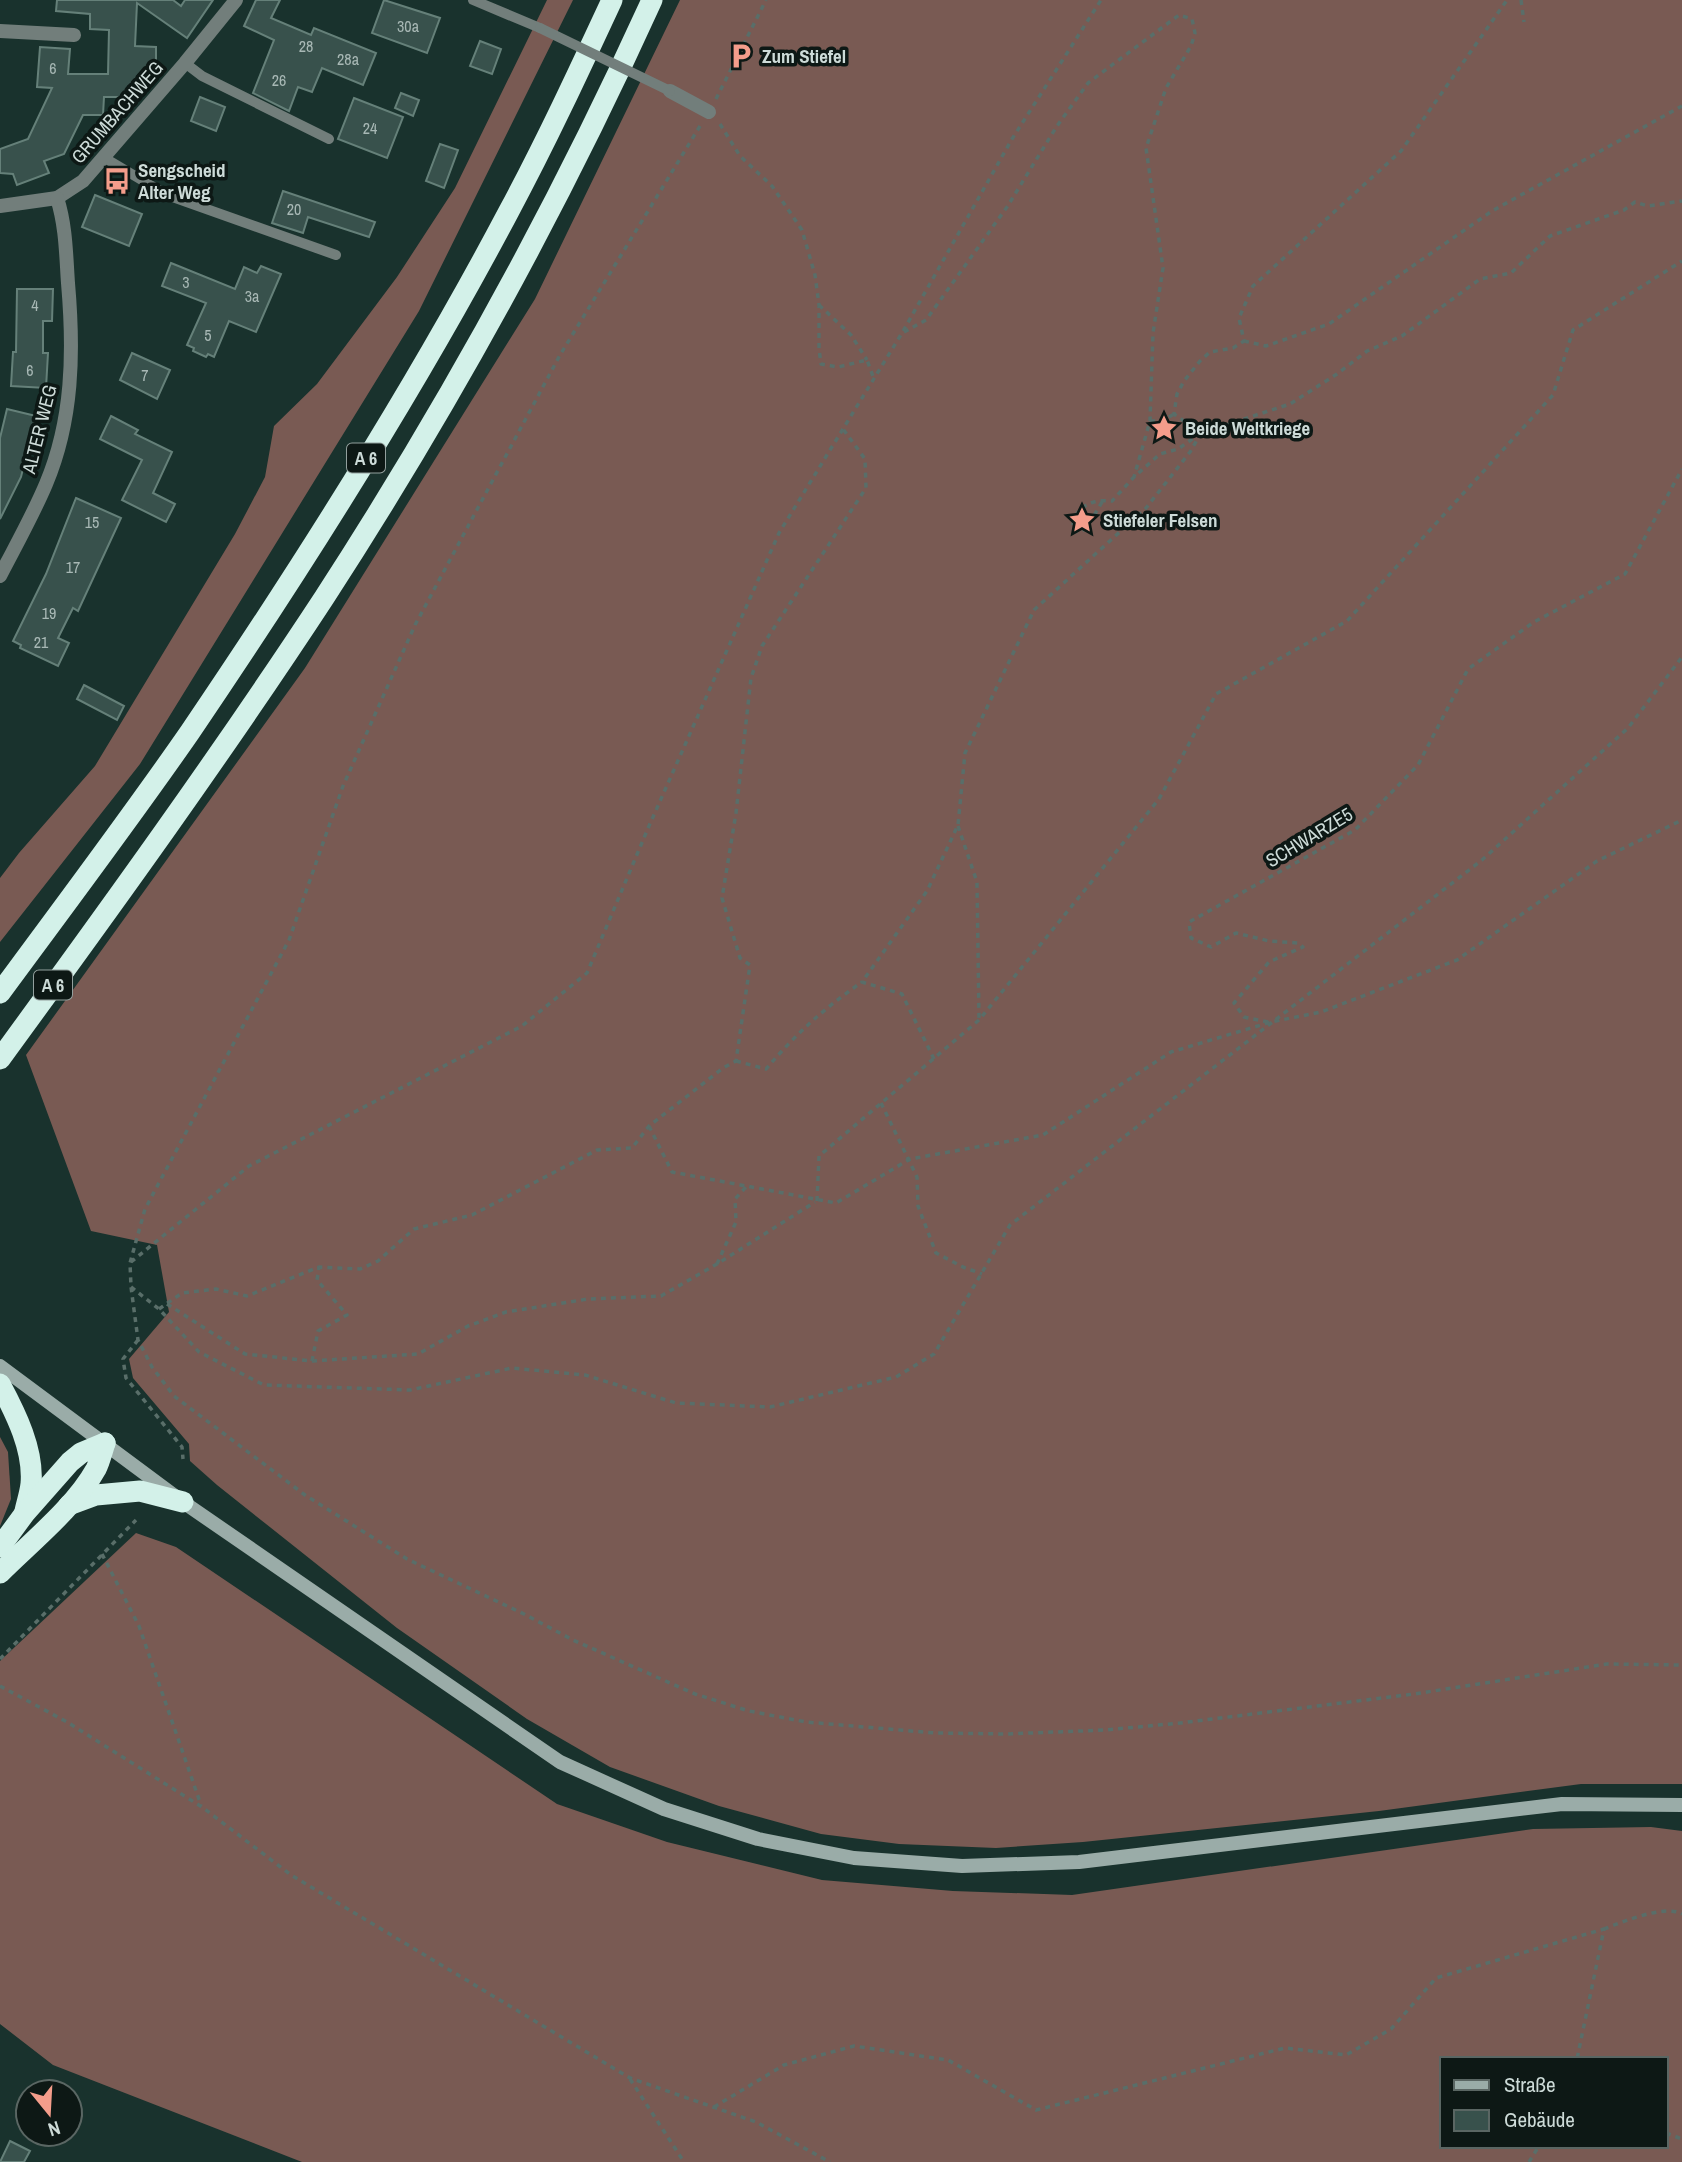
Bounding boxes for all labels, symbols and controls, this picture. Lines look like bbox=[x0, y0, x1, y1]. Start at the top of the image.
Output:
house number: 30a bbox=[397, 15, 420, 37]
house number: 28 bbox=[299, 35, 313, 57]
parking icon: Zum Stiefel bbox=[726, 41, 756, 71]
place label: Zum Stiefel bbox=[762, 43, 846, 69]
house number: 28a bbox=[337, 48, 360, 70]
street label: GRUMBACHWEG bbox=[65, 55, 169, 169]
house number: 6 bbox=[49, 57, 57, 79]
house number: 26 bbox=[272, 69, 286, 91]
house number: 24 bbox=[363, 117, 377, 139]
place label: Sengscheid Alter Weg bbox=[138, 157, 225, 205]
bus stop icon: Sengscheid Alter Weg bbox=[102, 166, 132, 196]
house number: 20 bbox=[287, 198, 301, 220]
house number: 3 bbox=[182, 271, 190, 293]
house number: 3a bbox=[245, 285, 260, 307]
house number: 4 bbox=[31, 294, 39, 316]
house number: 5 bbox=[204, 324, 212, 346]
house number: 6 bbox=[26, 359, 34, 381]
house number: 7 bbox=[141, 364, 149, 386]
street label: ALTER WEG bbox=[15, 382, 63, 477]
place icon: Beide Weltkriege bbox=[1149, 413, 1179, 443]
place label: Beide Weltkriege bbox=[1185, 415, 1311, 441]
road number: A 6 bbox=[347, 444, 385, 472]
place icon: Stiefeler Felsen bbox=[1067, 505, 1097, 535]
place label: Stiefeler Felsen bbox=[1103, 507, 1217, 533]
house number: 15 bbox=[85, 511, 99, 533]
house number: 17 bbox=[66, 556, 80, 578]
house number: 19 bbox=[42, 602, 56, 624]
house number: 21 bbox=[34, 631, 49, 653]
street label: SCHWARZE5 bbox=[1261, 801, 1358, 873]
road number: A 6 bbox=[34, 970, 72, 1000]
legend bbox=[1440, 2057, 1668, 2148]
text: Straße bbox=[1504, 2070, 1556, 2099]
north arrow bbox=[14, 2078, 84, 2148]
text: Gebäude bbox=[1504, 2105, 1575, 2134]
text: N bbox=[45, 2115, 64, 2143]

